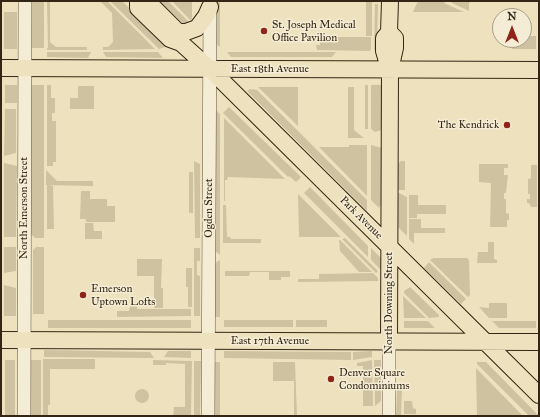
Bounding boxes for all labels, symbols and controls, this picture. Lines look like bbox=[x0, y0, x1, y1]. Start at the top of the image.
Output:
north arrow bbox=[492, 8, 532, 48]
text: N bbox=[507, 10, 517, 23]
place label: St. Joseph Medical Office Pavilion bbox=[272, 18, 356, 44]
marker: St. Joseph Medical Office Pavilion bbox=[259, 26, 269, 36]
street label: East 18th Avenue bbox=[231, 62, 309, 76]
place label: The Kendrick bbox=[438, 118, 499, 132]
marker: The Kendrick bbox=[502, 120, 512, 130]
street label: North Emerson Street bbox=[17, 157, 31, 259]
street label: Ogden Street bbox=[202, 178, 216, 238]
street label: Park Avenue bbox=[337, 194, 385, 242]
street label: North Downing Street bbox=[382, 252, 396, 354]
place label: Emerson Uptown Lofts bbox=[91, 282, 155, 308]
marker: Emerson Uptown Lofts bbox=[78, 290, 88, 300]
street label: East 17th Avenue bbox=[231, 334, 309, 348]
place label: Denver Square Condominiums bbox=[339, 366, 409, 392]
marker: Denver Square Condominiums bbox=[326, 374, 336, 384]

